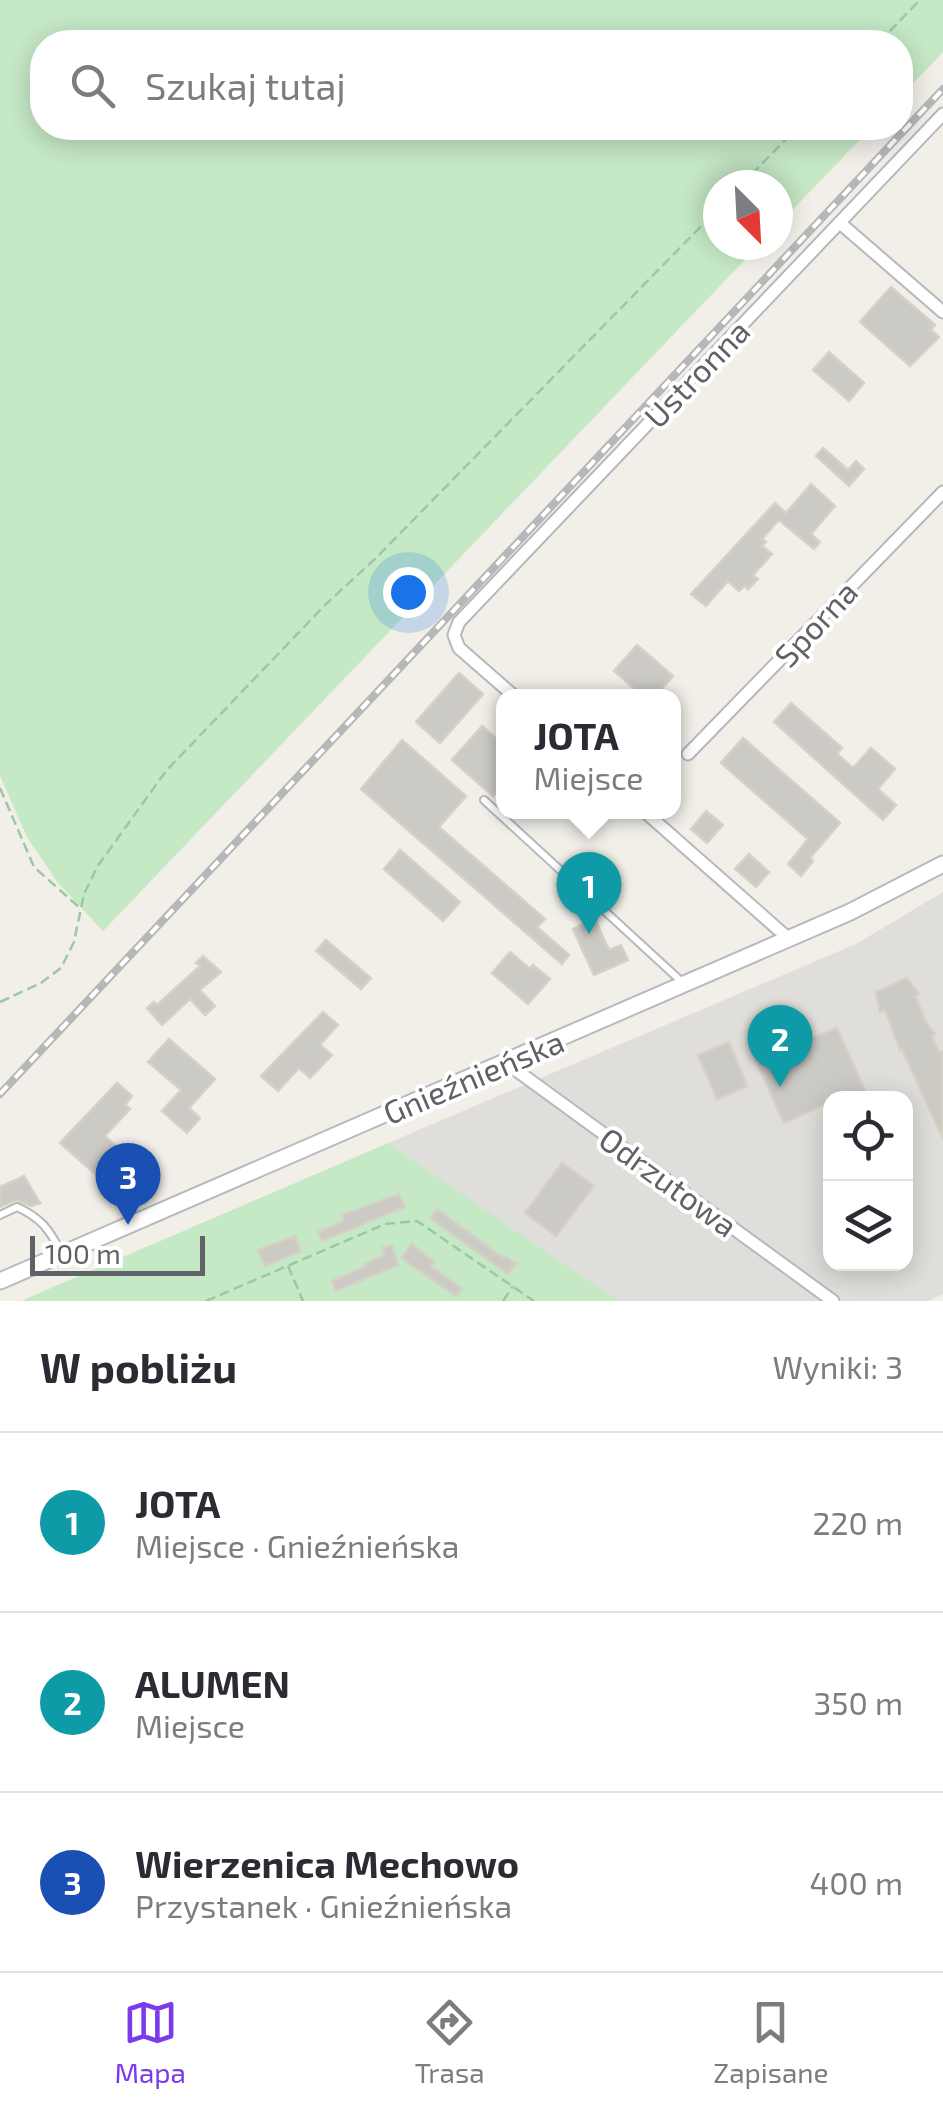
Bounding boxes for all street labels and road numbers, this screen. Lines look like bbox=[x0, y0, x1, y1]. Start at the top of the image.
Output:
street label: Ustronna bbox=[635, 311, 757, 435]
street label: Sporna bbox=[766, 572, 864, 674]
street label: Gnieźnieńska bbox=[377, 1021, 569, 1131]
street label: Odrzutowa bbox=[593, 1118, 745, 1244]

